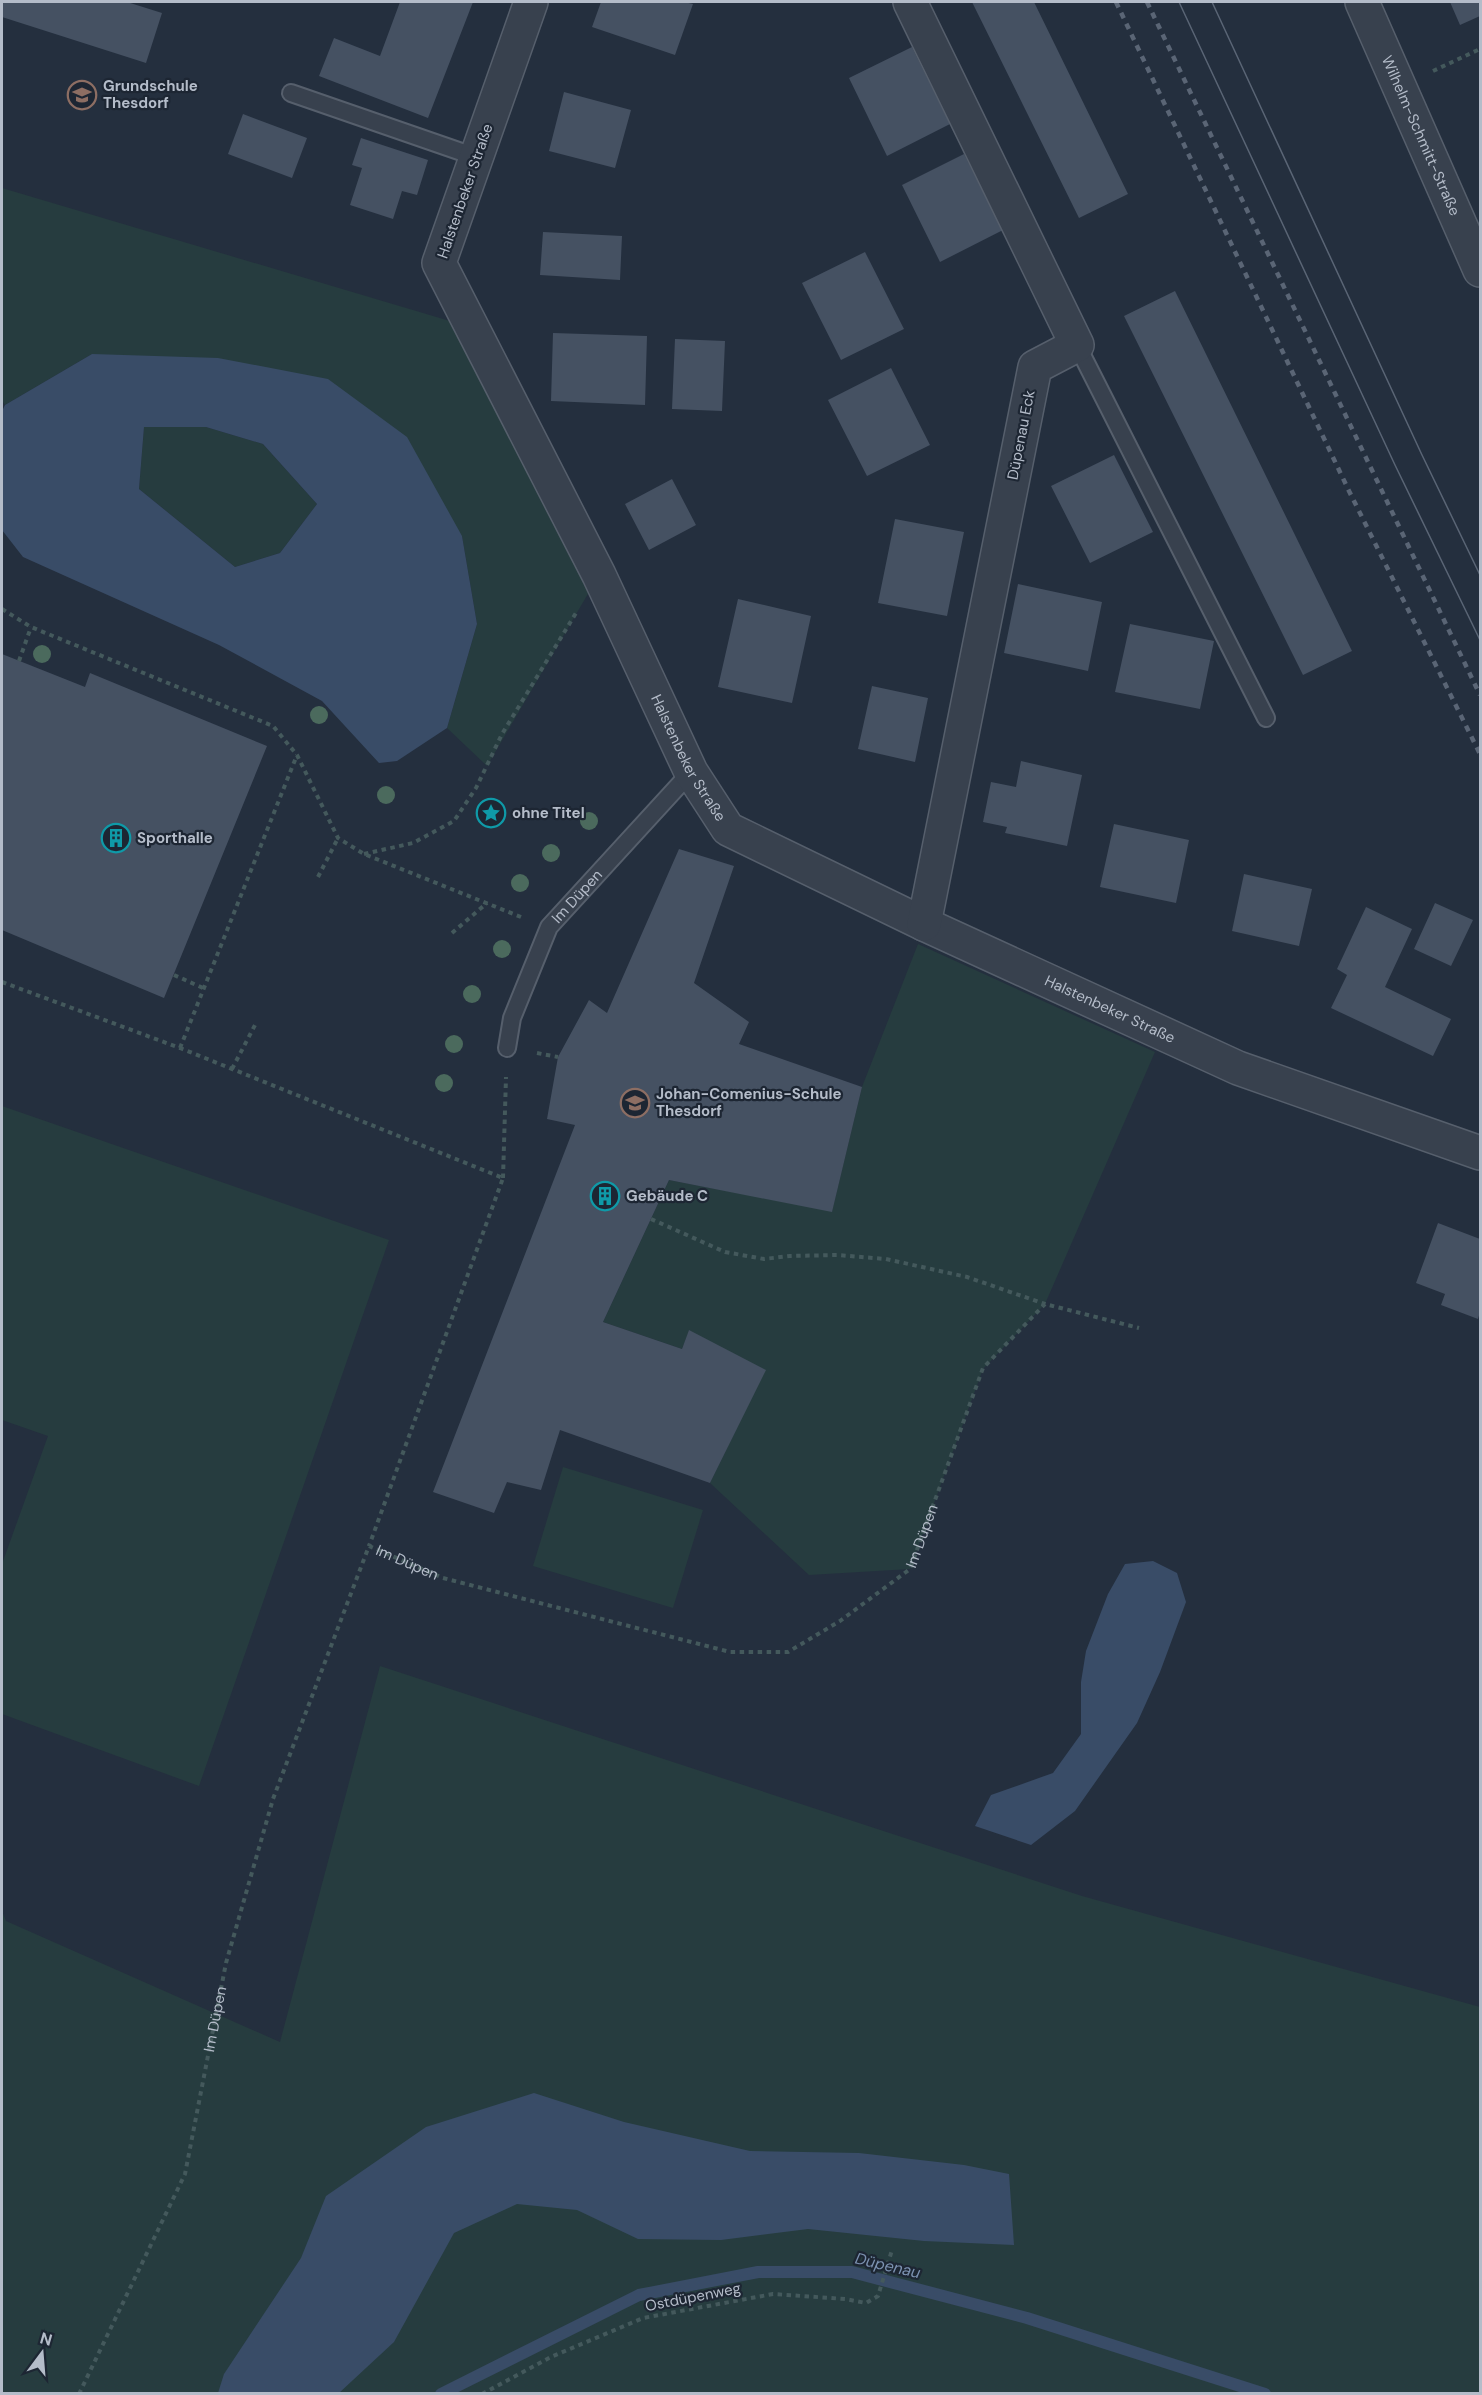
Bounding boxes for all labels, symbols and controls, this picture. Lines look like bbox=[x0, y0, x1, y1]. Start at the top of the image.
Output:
street label: Wilhelm-Schmitt-Straße bbox=[1377, 52, 1465, 219]
place label: Grundschule Thesdorf bbox=[103, 76, 198, 113]
school or university icon: Grundschule Thesdorf bbox=[66, 79, 98, 111]
street label: Halstenbeker Straße bbox=[433, 121, 497, 261]
street label: Düpenau Eck bbox=[1003, 388, 1040, 481]
street label: Halstenbeker Straße bbox=[646, 691, 730, 825]
place icon: ohne Titel bbox=[475, 797, 507, 829]
place label: ohne Titel bbox=[512, 803, 585, 823]
building icon: Sporthalle bbox=[100, 822, 132, 854]
place label: Sporthalle bbox=[137, 828, 213, 848]
street label: Im Düpen bbox=[547, 865, 607, 928]
street label: Halstenbeker Straße bbox=[1041, 971, 1178, 1048]
place label: Johan-Comenius-Schule Thesdorf bbox=[656, 1084, 842, 1121]
school or university icon: Johan-Comenius-Schule Thesdorf bbox=[619, 1087, 651, 1119]
building icon: Gebäude C bbox=[589, 1180, 621, 1212]
place label: Gebäude C bbox=[626, 1186, 708, 1206]
street label: Im Düpen bbox=[901, 1502, 943, 1571]
street label: Im Düpen bbox=[373, 1540, 442, 1585]
street label: Im Düpen bbox=[199, 1985, 231, 2054]
water label: Düpenau bbox=[853, 2248, 923, 2283]
street label: Ostdüpenweg bbox=[643, 2278, 743, 2316]
north arrow bbox=[12, 2323, 72, 2383]
text: N bbox=[37, 2327, 55, 2351]

